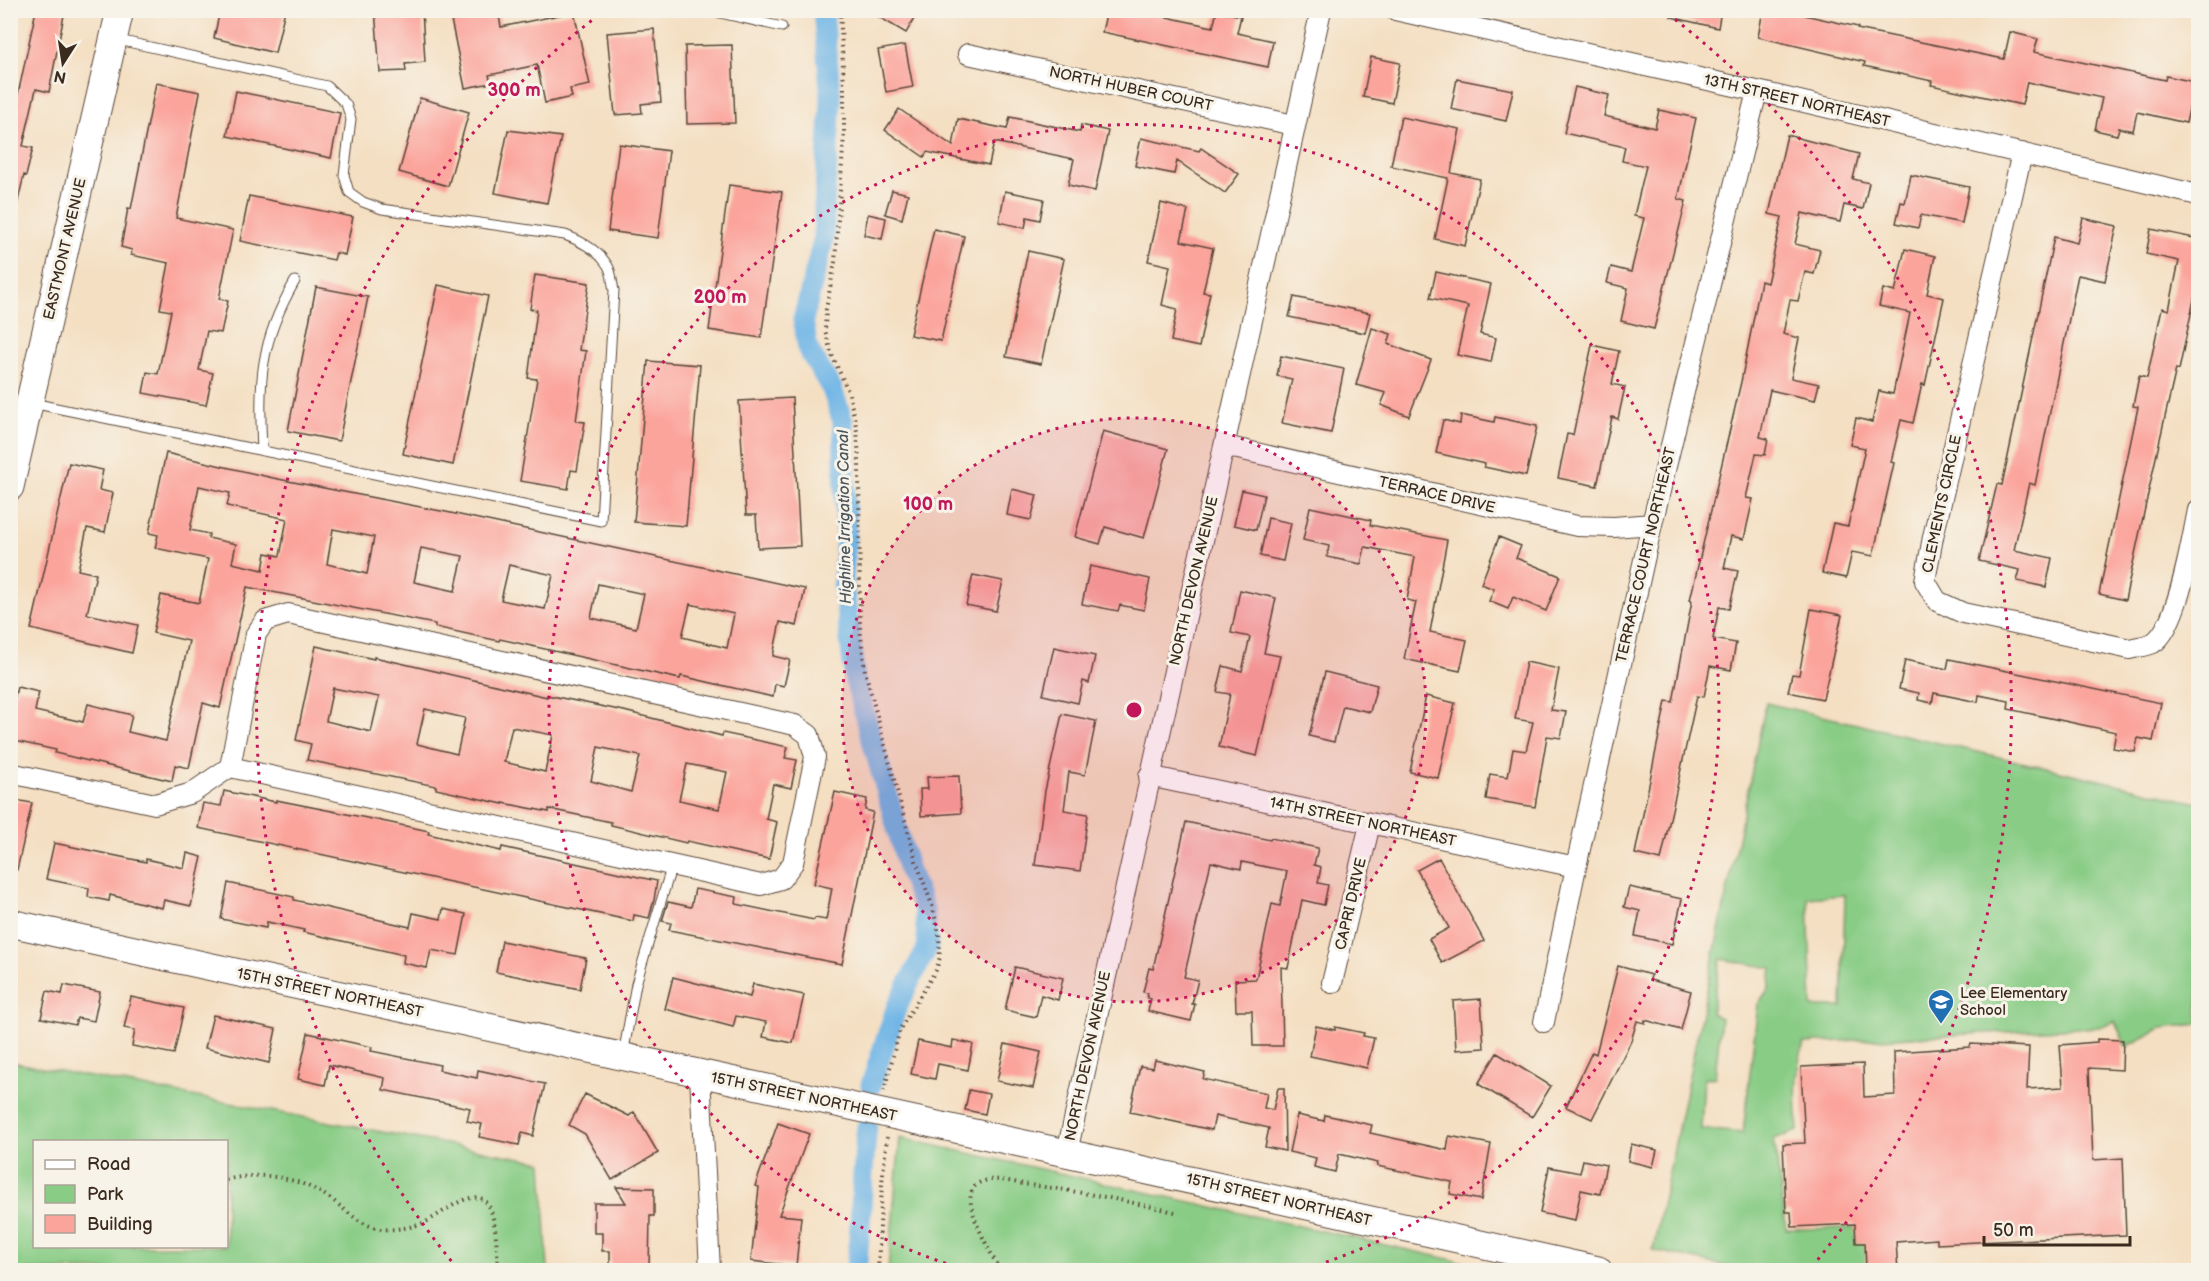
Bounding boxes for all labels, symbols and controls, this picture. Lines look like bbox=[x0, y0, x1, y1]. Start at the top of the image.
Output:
north arrow bbox=[33, 33, 93, 93]
street label: NORTH HUBER COURT bbox=[1047, 62, 1215, 116]
text: N bbox=[52, 66, 68, 87]
street label: 13TH STREET NORTHEAST bbox=[1702, 70, 1892, 132]
text: 300 m bbox=[487, 80, 541, 101]
street label: EASTMONT AVENUE bbox=[39, 176, 91, 322]
text: 200 m bbox=[693, 287, 747, 308]
water label: Highline Irrigation Canal bbox=[834, 428, 856, 604]
street label: CLEMENTS CIRCLE bbox=[1918, 433, 1966, 575]
street label: TERRACE COURT NORTHEAST bbox=[1612, 445, 1680, 665]
street label: TERRACE DRIVE bbox=[1377, 472, 1497, 518]
text: 100 m bbox=[903, 494, 953, 515]
street label: NORTH DEVON AVENUE bbox=[1165, 494, 1223, 667]
centre of rings bbox=[1124, 700, 1144, 720]
street label: 14TH STREET NORTHEAST bbox=[1268, 793, 1458, 851]
street label: CAPRI DRIVE bbox=[1331, 856, 1371, 952]
street label: 15TH STREET NORTHEAST bbox=[235, 964, 425, 1022]
street label: NORTH DEVON AVENUE bbox=[1061, 969, 1115, 1143]
place label: Lee Elementary School bbox=[1960, 984, 2068, 1020]
school or university icon: Lee Elementary School bbox=[1926, 987, 1956, 1025]
street label: 15TH STREET NORTHEAST bbox=[709, 1068, 899, 1126]
legend bbox=[33, 1140, 228, 1248]
text: Road bbox=[87, 1154, 131, 1175]
street label: 15TH STREET NORTHEAST bbox=[1184, 1169, 1374, 1231]
text: Park bbox=[87, 1184, 123, 1205]
scale bar bbox=[1984, 1209, 2130, 1247]
text: Building bbox=[87, 1214, 153, 1235]
text: 50 m bbox=[1993, 1220, 2034, 1241]

